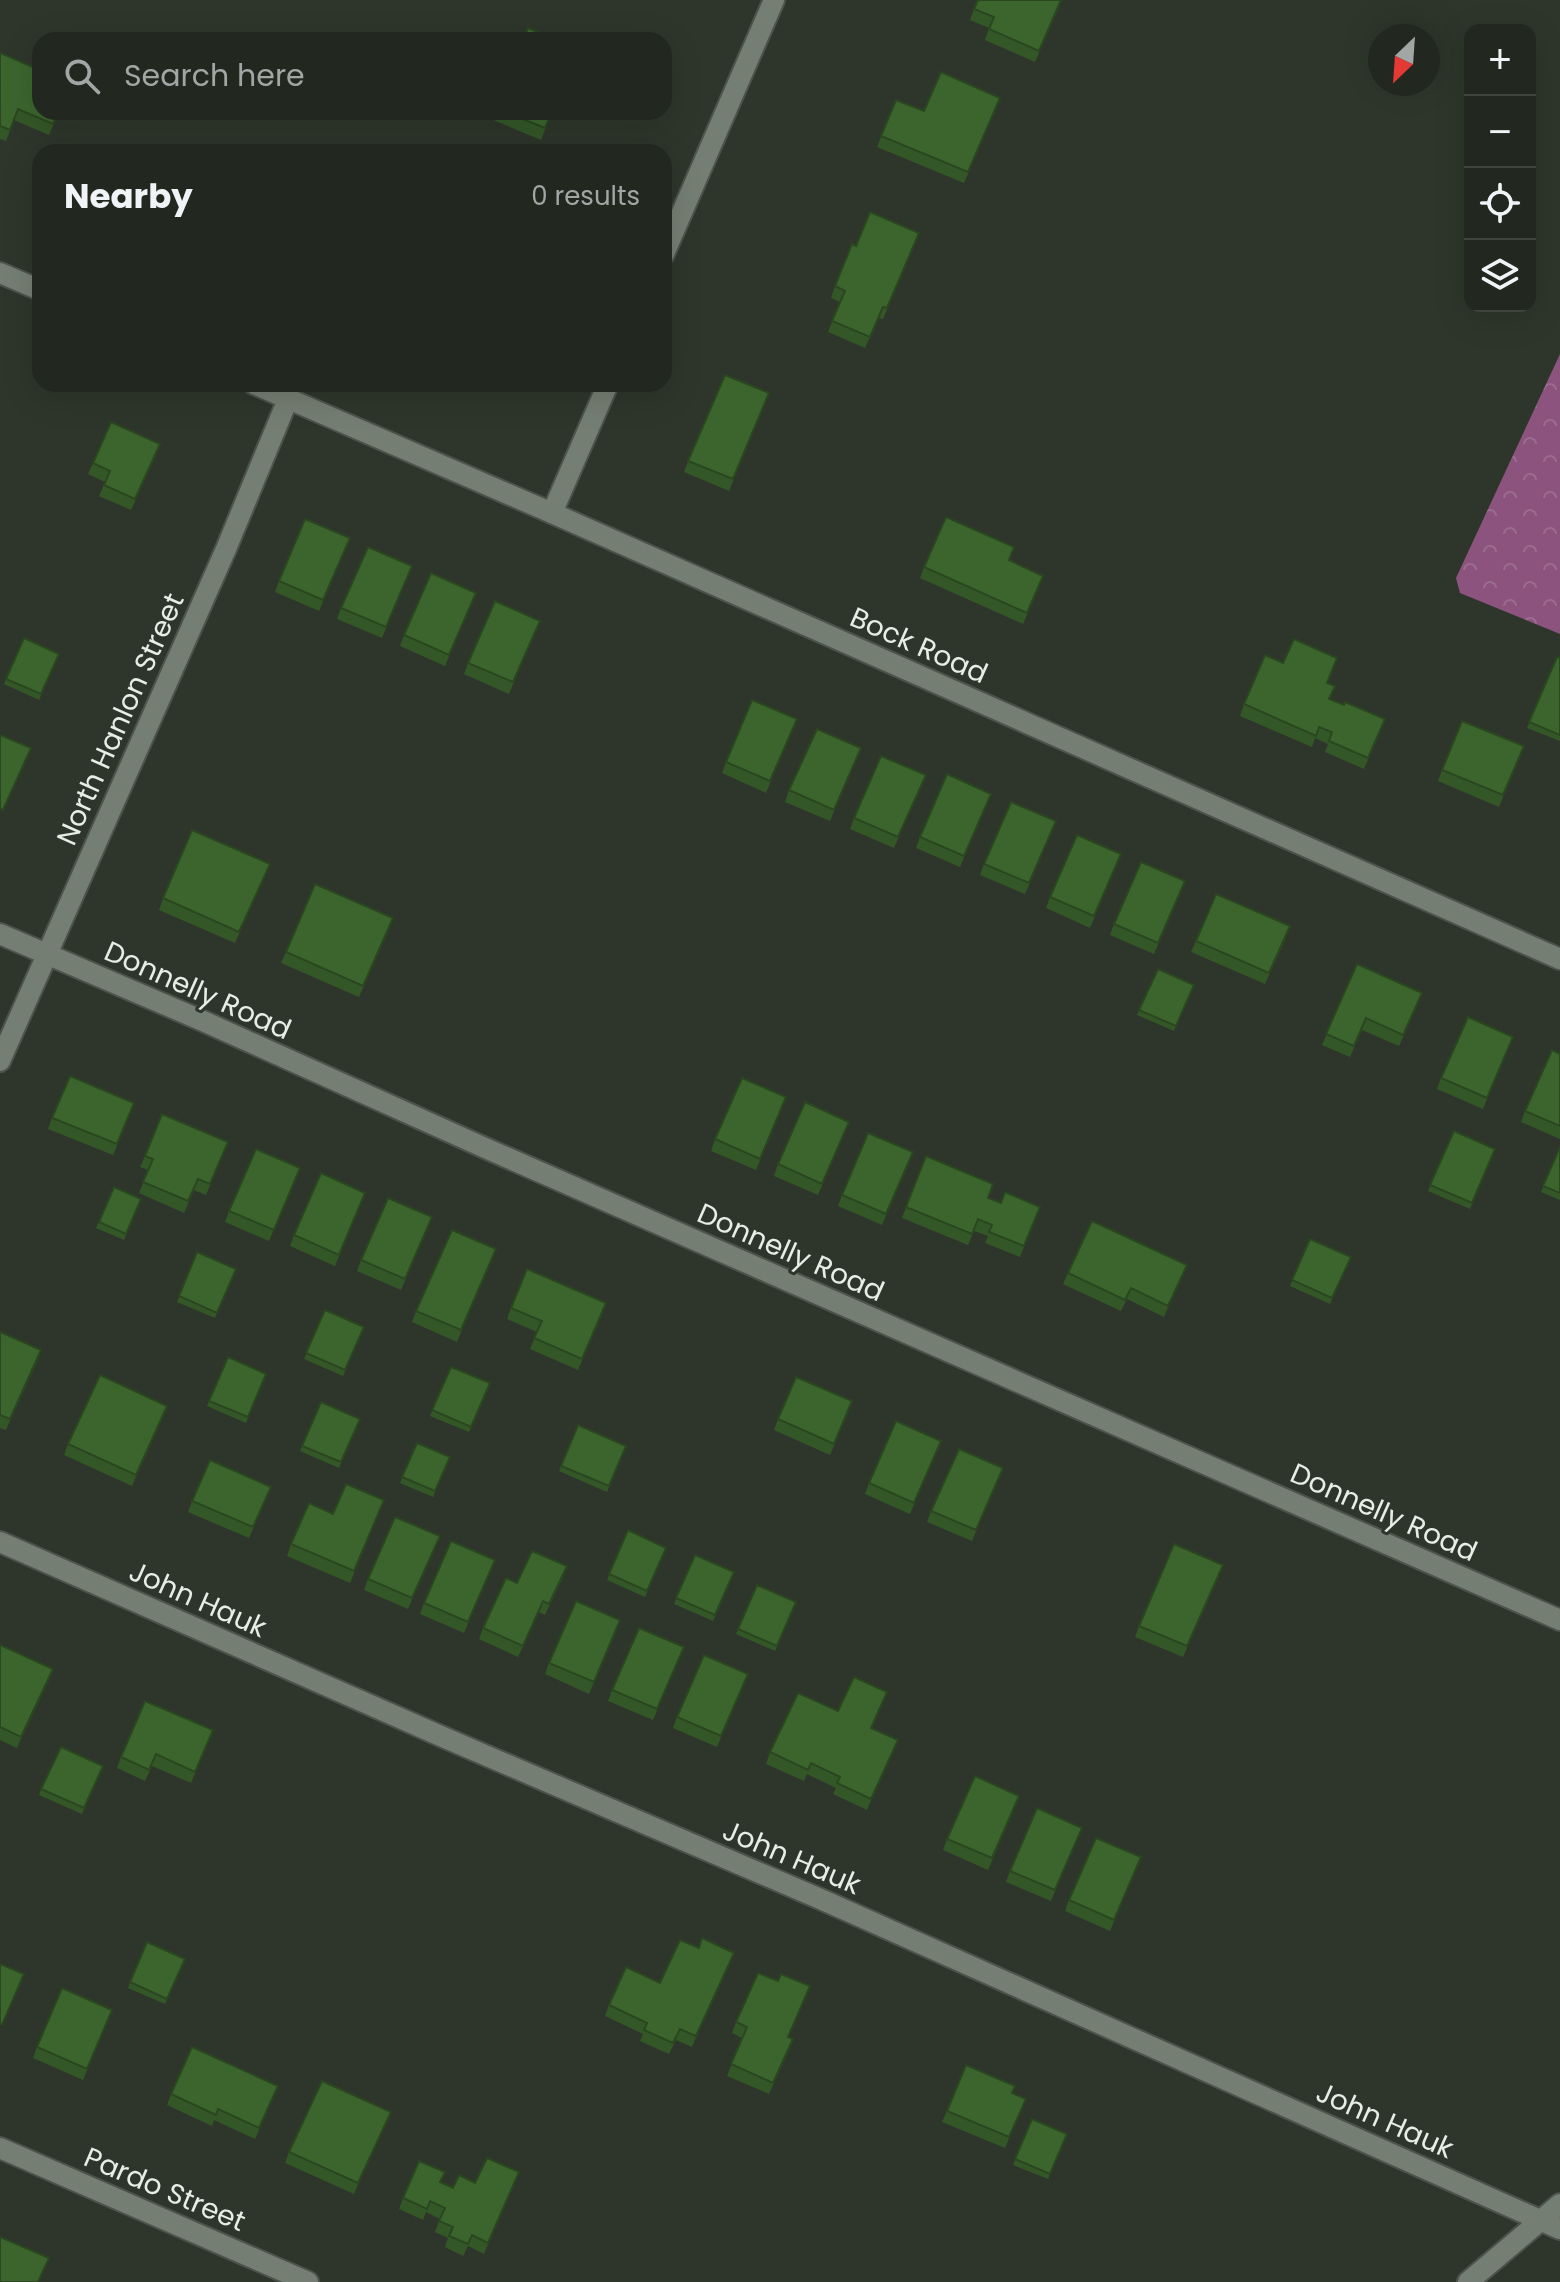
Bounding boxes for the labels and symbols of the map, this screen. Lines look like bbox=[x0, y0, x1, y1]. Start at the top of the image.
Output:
north arrow bbox=[1368, 24, 1440, 96]
street label: North Hanlon Street bbox=[47, 587, 194, 851]
street label: Bock Road bbox=[844, 598, 994, 693]
street label: Donnelly Road bbox=[98, 932, 297, 1049]
street label: Donnelly Road bbox=[691, 1194, 890, 1311]
street label: Donnelly Road bbox=[1284, 1454, 1483, 1571]
street label: John Hauk bbox=[123, 1552, 273, 1647]
street label: John Hauk bbox=[717, 1811, 867, 1904]
street label: John Hauk bbox=[1310, 2073, 1460, 2168]
street label: Pardo Street bbox=[78, 2138, 252, 2241]

